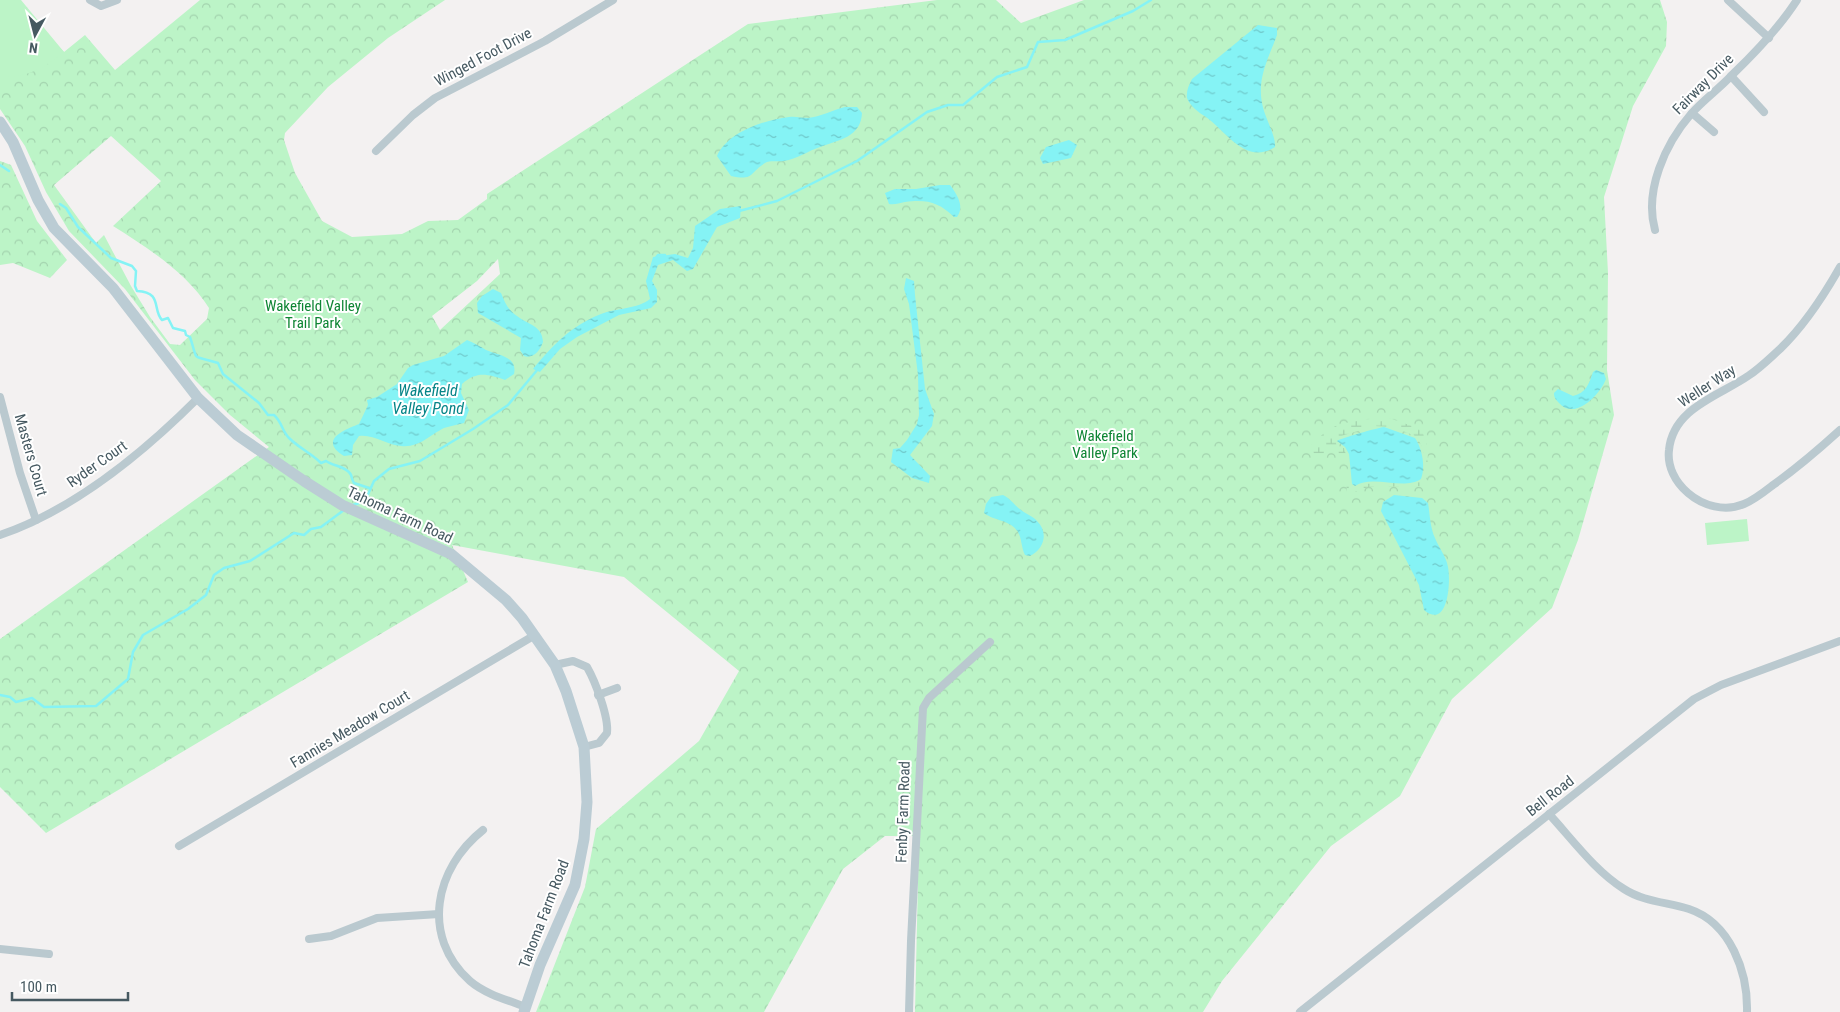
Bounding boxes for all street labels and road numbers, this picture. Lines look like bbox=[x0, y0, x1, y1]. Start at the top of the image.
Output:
street label: Winged Foot Drive bbox=[431, 24, 535, 90]
street label: Fairway Drive bbox=[1669, 50, 1737, 118]
street label: Weller Way bbox=[1675, 361, 1739, 411]
street label: Masters Court bbox=[11, 412, 51, 498]
street label: Ryder Court bbox=[63, 437, 131, 491]
street label: Tahoma Farm Road bbox=[344, 483, 456, 547]
street label: Fannies Meadow Court bbox=[287, 686, 413, 772]
street label: Fenby Farm Road bbox=[892, 761, 914, 863]
street label: Bell Road bbox=[1523, 772, 1577, 820]
street label: Tahoma Farm Road bbox=[515, 857, 573, 971]

